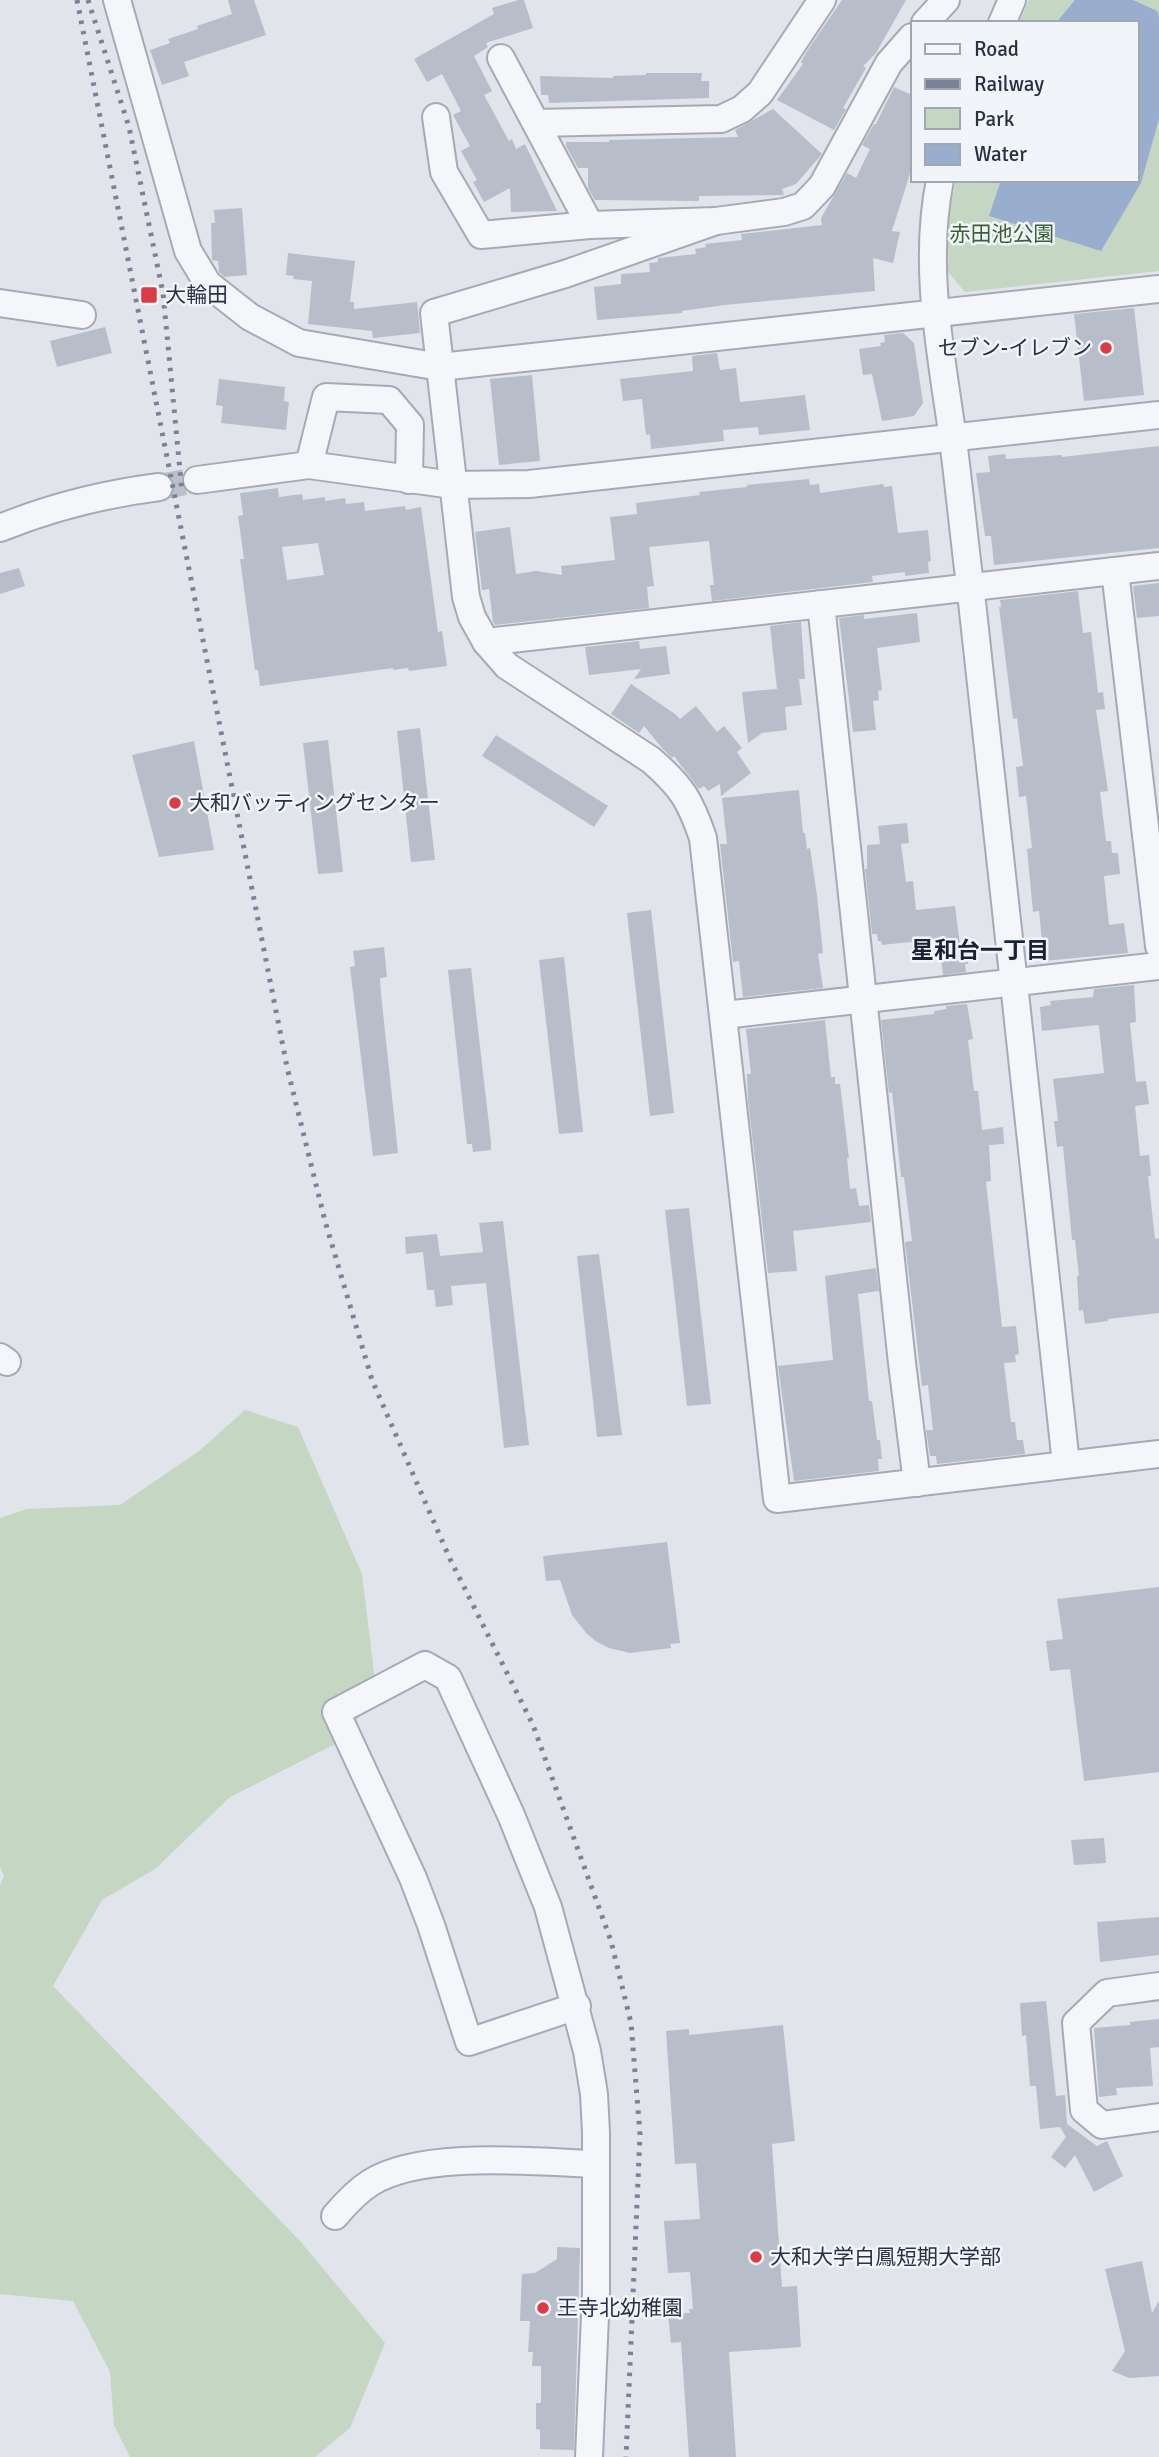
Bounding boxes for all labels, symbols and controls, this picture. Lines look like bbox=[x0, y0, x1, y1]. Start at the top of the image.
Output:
legend bbox=[911, 21, 1138, 182]
text: Road bbox=[974, 36, 1019, 62]
text: Railway bbox=[974, 71, 1044, 97]
text: Park bbox=[974, 106, 1015, 132]
text: Water bbox=[974, 141, 1027, 167]
park label: 赤田池公園 bbox=[950, 221, 1055, 247]
place label: 大輪田 bbox=[165, 282, 228, 308]
marker: 大輪田 bbox=[139, 285, 159, 305]
place label: セブン-イレブン bbox=[938, 335, 1092, 361]
marker: セブン-イレブン bbox=[1098, 340, 1114, 356]
place label: 大和バッティングセンター bbox=[189, 790, 440, 816]
marker: 大和バッティングセンター bbox=[167, 795, 183, 811]
district label: 星和台一丁目 bbox=[911, 936, 1049, 965]
place label: 大和大学白鳳短期大学部 bbox=[770, 2244, 1001, 2270]
marker: 大和大学白鳳短期大学部 bbox=[748, 2249, 764, 2265]
place label: 王寺北幼稚園 bbox=[557, 2295, 683, 2321]
marker: 王寺北幼稚園 bbox=[535, 2300, 551, 2316]

